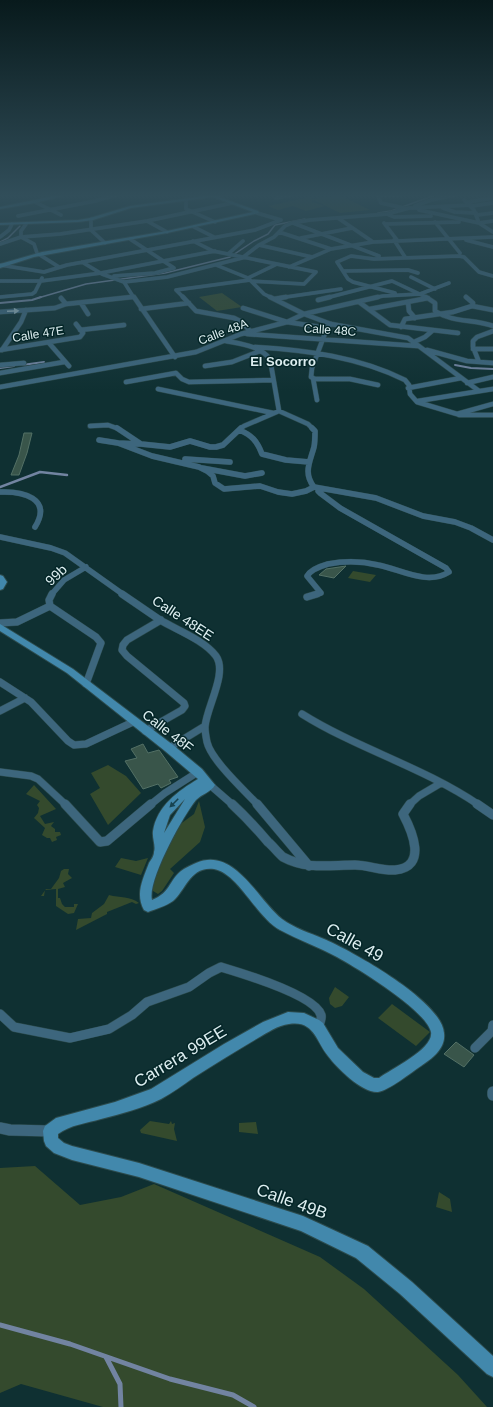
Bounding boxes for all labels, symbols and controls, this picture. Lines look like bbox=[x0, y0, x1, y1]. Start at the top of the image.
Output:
one-way arrow bbox=[7, 307, 19, 314]
street label: Calle 48A bbox=[196, 316, 250, 348]
street label: Calle 48C bbox=[303, 321, 357, 339]
street label: Calle 47E bbox=[11, 323, 65, 345]
district label: El Socorro bbox=[250, 354, 316, 369]
street label: 99b bbox=[42, 561, 70, 589]
street label: Calle 48EE bbox=[149, 592, 217, 644]
street label: Calle 48F bbox=[139, 706, 197, 756]
one-way arrow bbox=[169, 798, 179, 808]
street label: Calle 49 bbox=[323, 919, 387, 966]
street label: Carrera 99EE bbox=[131, 1022, 230, 1091]
street label: Calle 49B bbox=[254, 1180, 330, 1223]

